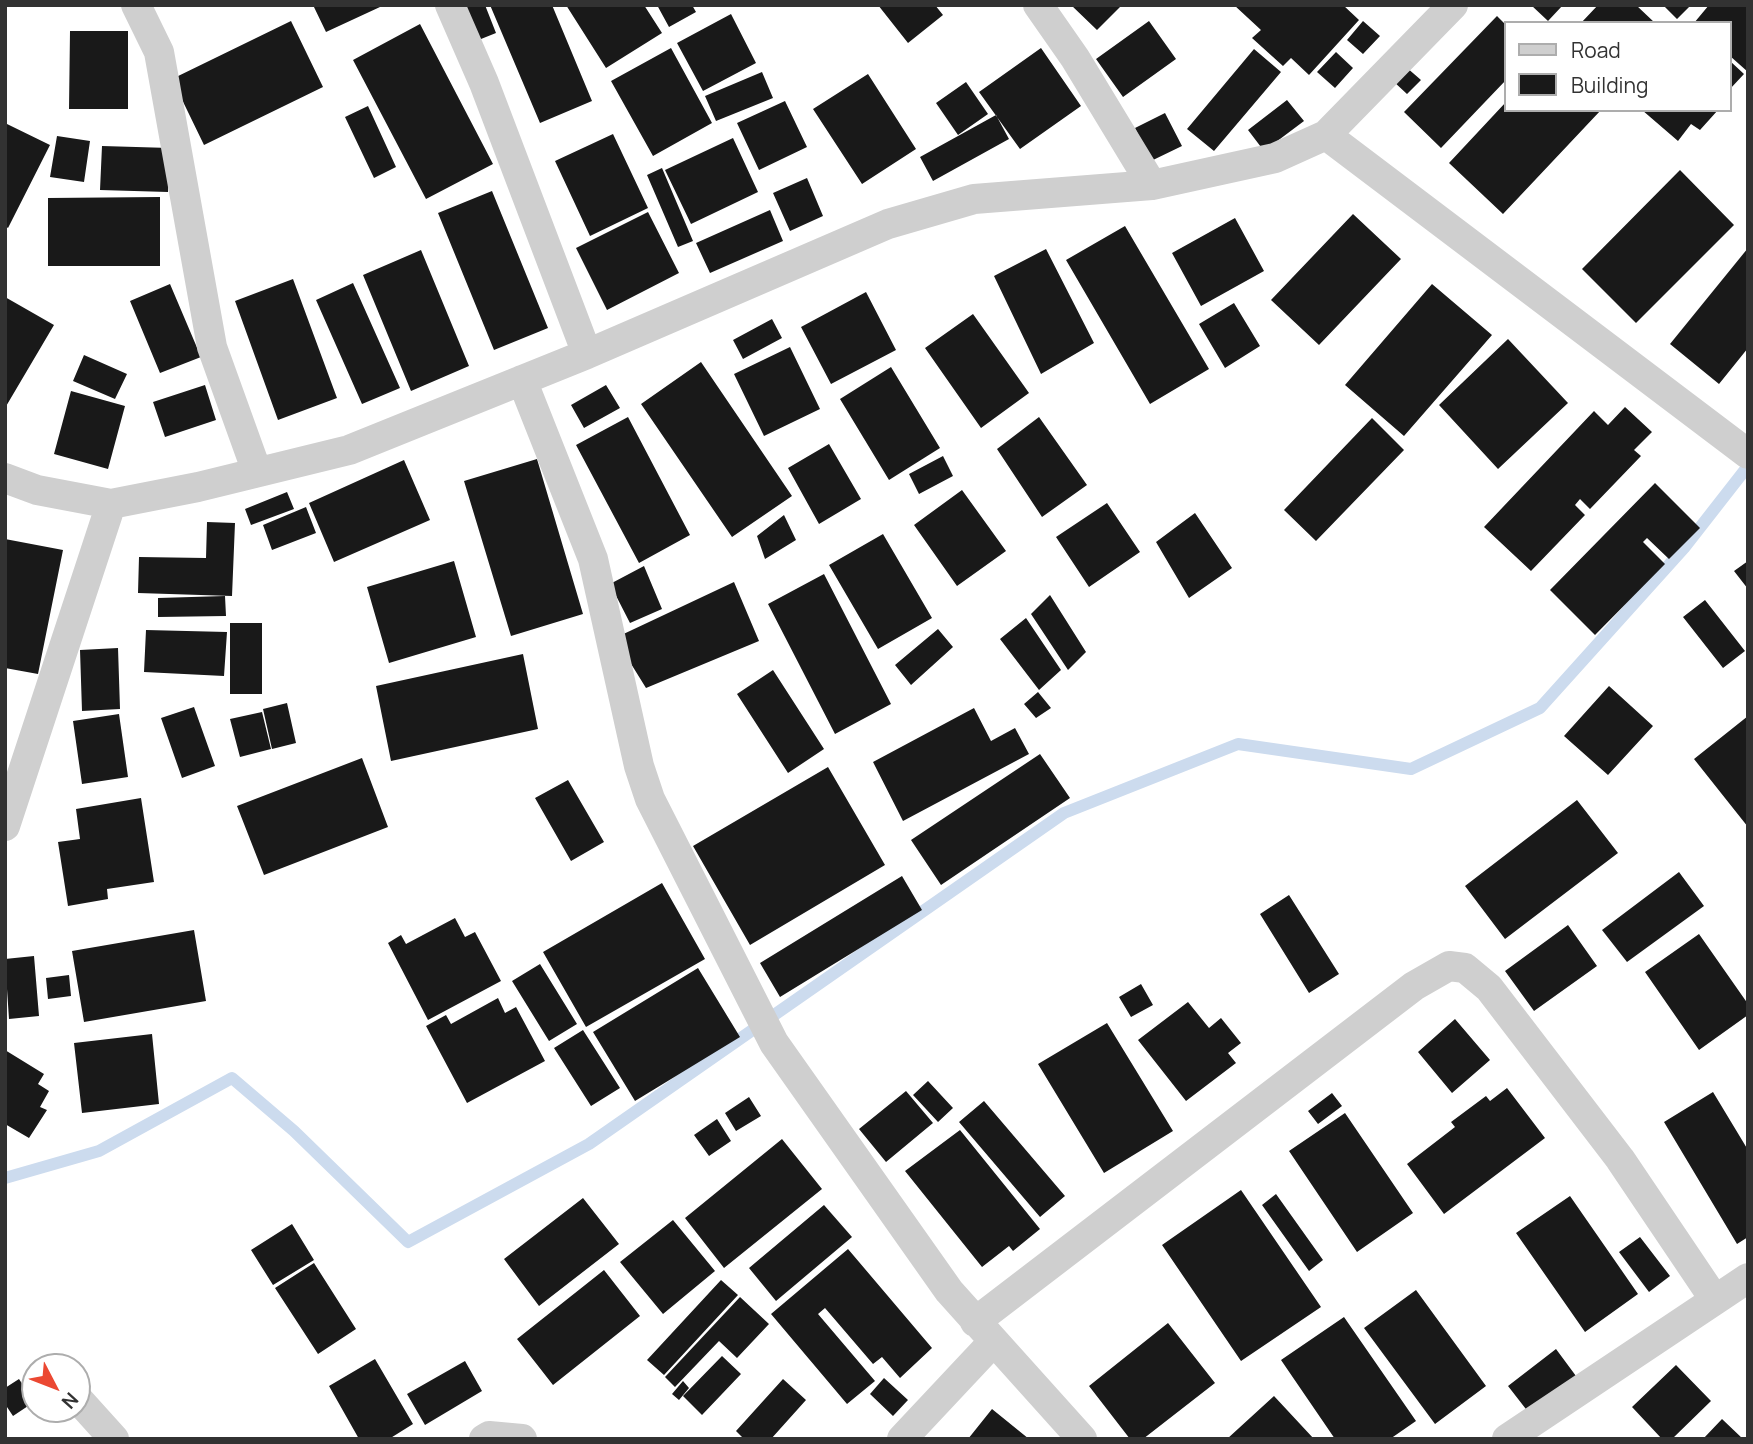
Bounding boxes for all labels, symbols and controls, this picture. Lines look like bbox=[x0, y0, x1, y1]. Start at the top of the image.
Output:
legend bbox=[1504, 21, 1732, 112]
text: Road bbox=[1571, 36, 1621, 64]
text: Building bbox=[1571, 71, 1648, 99]
north arrow bbox=[21, 1353, 91, 1423]
text: N bbox=[56, 1387, 84, 1414]

